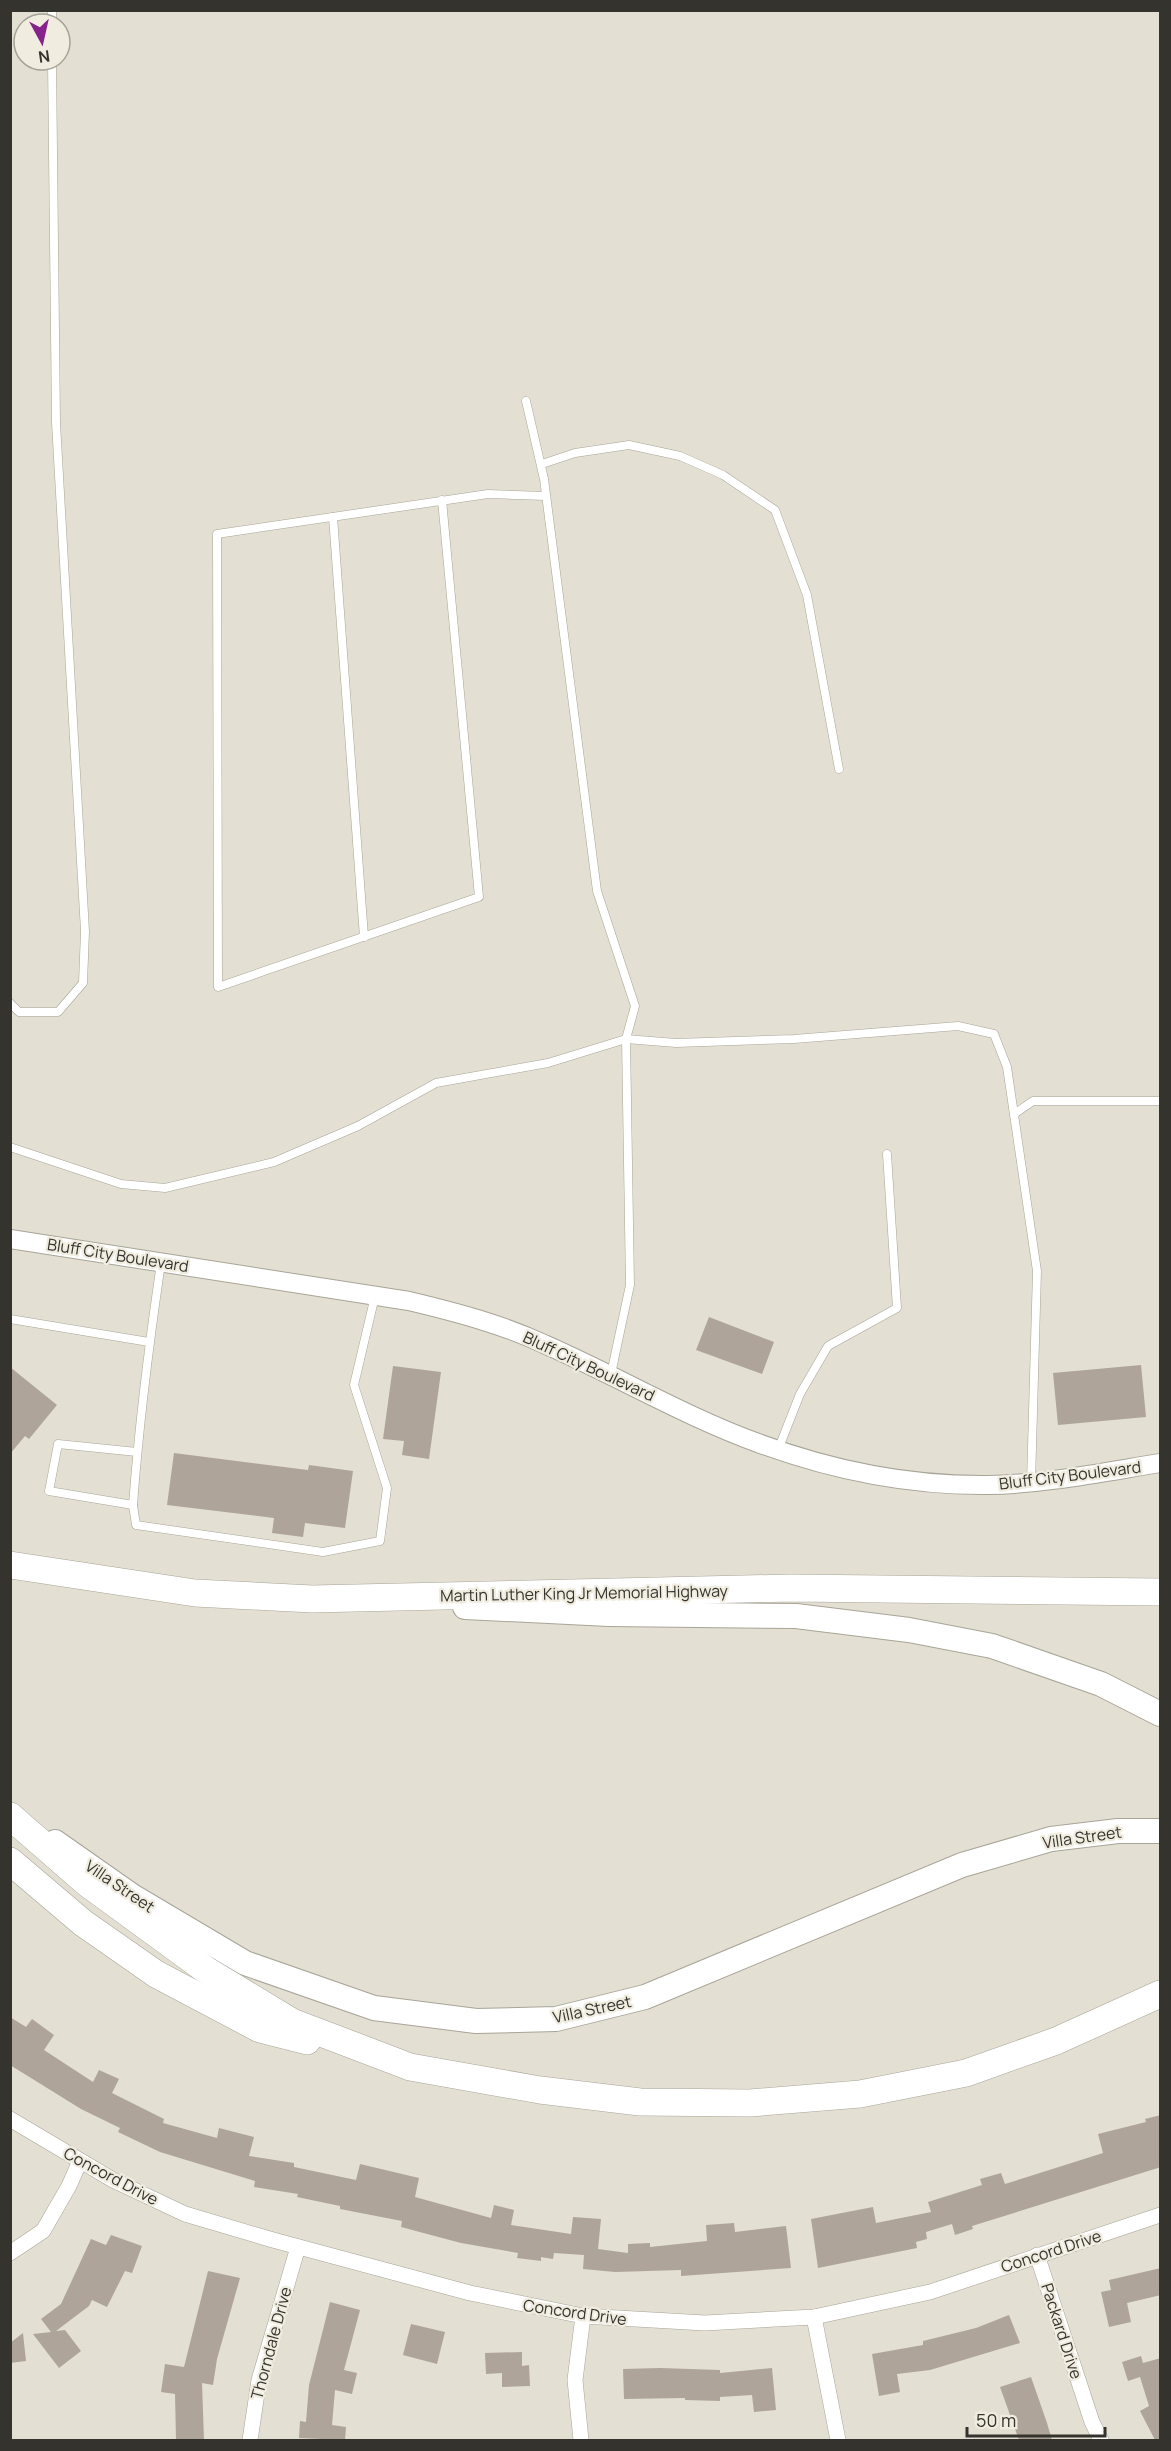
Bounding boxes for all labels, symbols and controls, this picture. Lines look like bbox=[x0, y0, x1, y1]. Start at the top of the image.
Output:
north arrow bbox=[12, 12, 72, 72]
text: N bbox=[37, 45, 51, 69]
street label: Bluff City Boulevard bbox=[46, 1233, 190, 1277]
street label: Bluff City Boulevard bbox=[520, 1326, 658, 1406]
street label: Bluff City Boulevard bbox=[998, 1455, 1142, 1495]
street label: Martin Luther King Jr Memorial Highway bbox=[440, 1579, 729, 1607]
street label: Villa Street bbox=[1041, 1821, 1123, 1853]
street label: Villa Street bbox=[81, 1855, 159, 1917]
street label: Villa Street bbox=[551, 1990, 633, 2028]
street label: Concord Drive bbox=[60, 2142, 162, 2210]
street label: Concord Drive bbox=[998, 2224, 1104, 2278]
street label: Packard Drive bbox=[1036, 2280, 1088, 2382]
street label: Thorndale Drive bbox=[245, 2284, 297, 2402]
street label: Concord Drive bbox=[522, 2294, 628, 2330]
scale bar bbox=[967, 2400, 1105, 2438]
text: 50 m bbox=[976, 2408, 1016, 2432]

